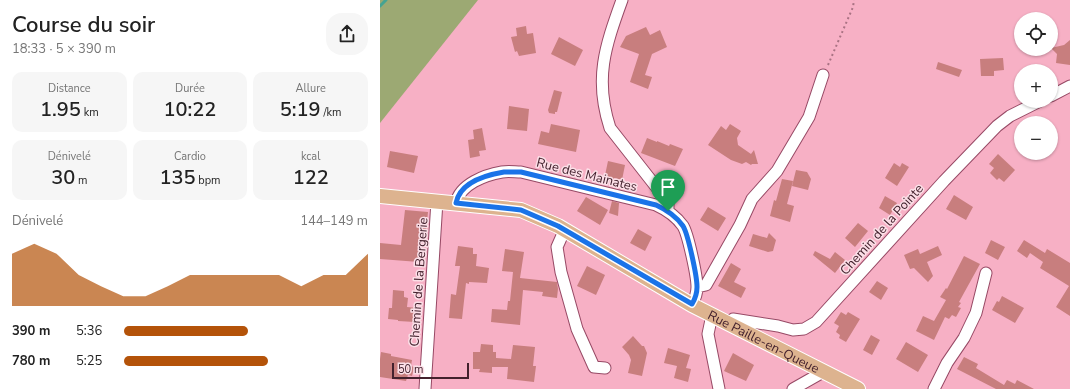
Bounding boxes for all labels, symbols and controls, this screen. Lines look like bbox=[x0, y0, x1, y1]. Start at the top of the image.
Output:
text: Course du soir bbox=[12, 10, 155, 40]
map controls bbox=[1014, 12, 1058, 160]
button: locate bbox=[1014, 12, 1058, 56]
button: share bbox=[326, 13, 368, 55]
text: 18:33 · 5 × 390 m bbox=[12, 40, 116, 58]
button: + bbox=[1014, 64, 1058, 108]
text: Distance bbox=[48, 81, 91, 96]
text: Durée bbox=[175, 81, 205, 96]
text: Allure bbox=[295, 81, 326, 96]
text: 1.95 bbox=[40, 96, 81, 123]
text: 10:22 bbox=[164, 96, 216, 123]
text: 5:19 bbox=[280, 96, 321, 123]
text: km bbox=[81, 105, 99, 120]
text: /km bbox=[321, 105, 341, 120]
button: − bbox=[1014, 116, 1058, 160]
text: Dénivelé bbox=[48, 149, 91, 164]
text: Cardio bbox=[174, 149, 206, 164]
text: kcal bbox=[301, 149, 320, 164]
street label: Rue des Mainates bbox=[534, 154, 639, 196]
text: 30 bbox=[51, 164, 75, 191]
text: 135 bbox=[159, 164, 195, 191]
text: 122 bbox=[293, 164, 329, 191]
pin bbox=[651, 170, 685, 211]
text: m bbox=[75, 173, 87, 188]
text: bpm bbox=[195, 173, 221, 188]
icon: arrive bbox=[657, 176, 679, 198]
street label: Chemin de la Pointe bbox=[836, 180, 928, 279]
text: Dénivelé bbox=[12, 212, 63, 230]
text: 144–149 m bbox=[300, 212, 368, 230]
street label: Chemin de la Bergerie bbox=[406, 217, 432, 347]
street label: Rue Paille-en-Queue bbox=[704, 306, 822, 378]
text: 390 m bbox=[12, 322, 50, 340]
text: 5:36 bbox=[76, 322, 102, 340]
text: 780 m bbox=[12, 352, 50, 370]
text: 5:25 bbox=[76, 352, 102, 370]
scale bar bbox=[392, 361, 469, 380]
text: 50 m bbox=[398, 362, 423, 377]

